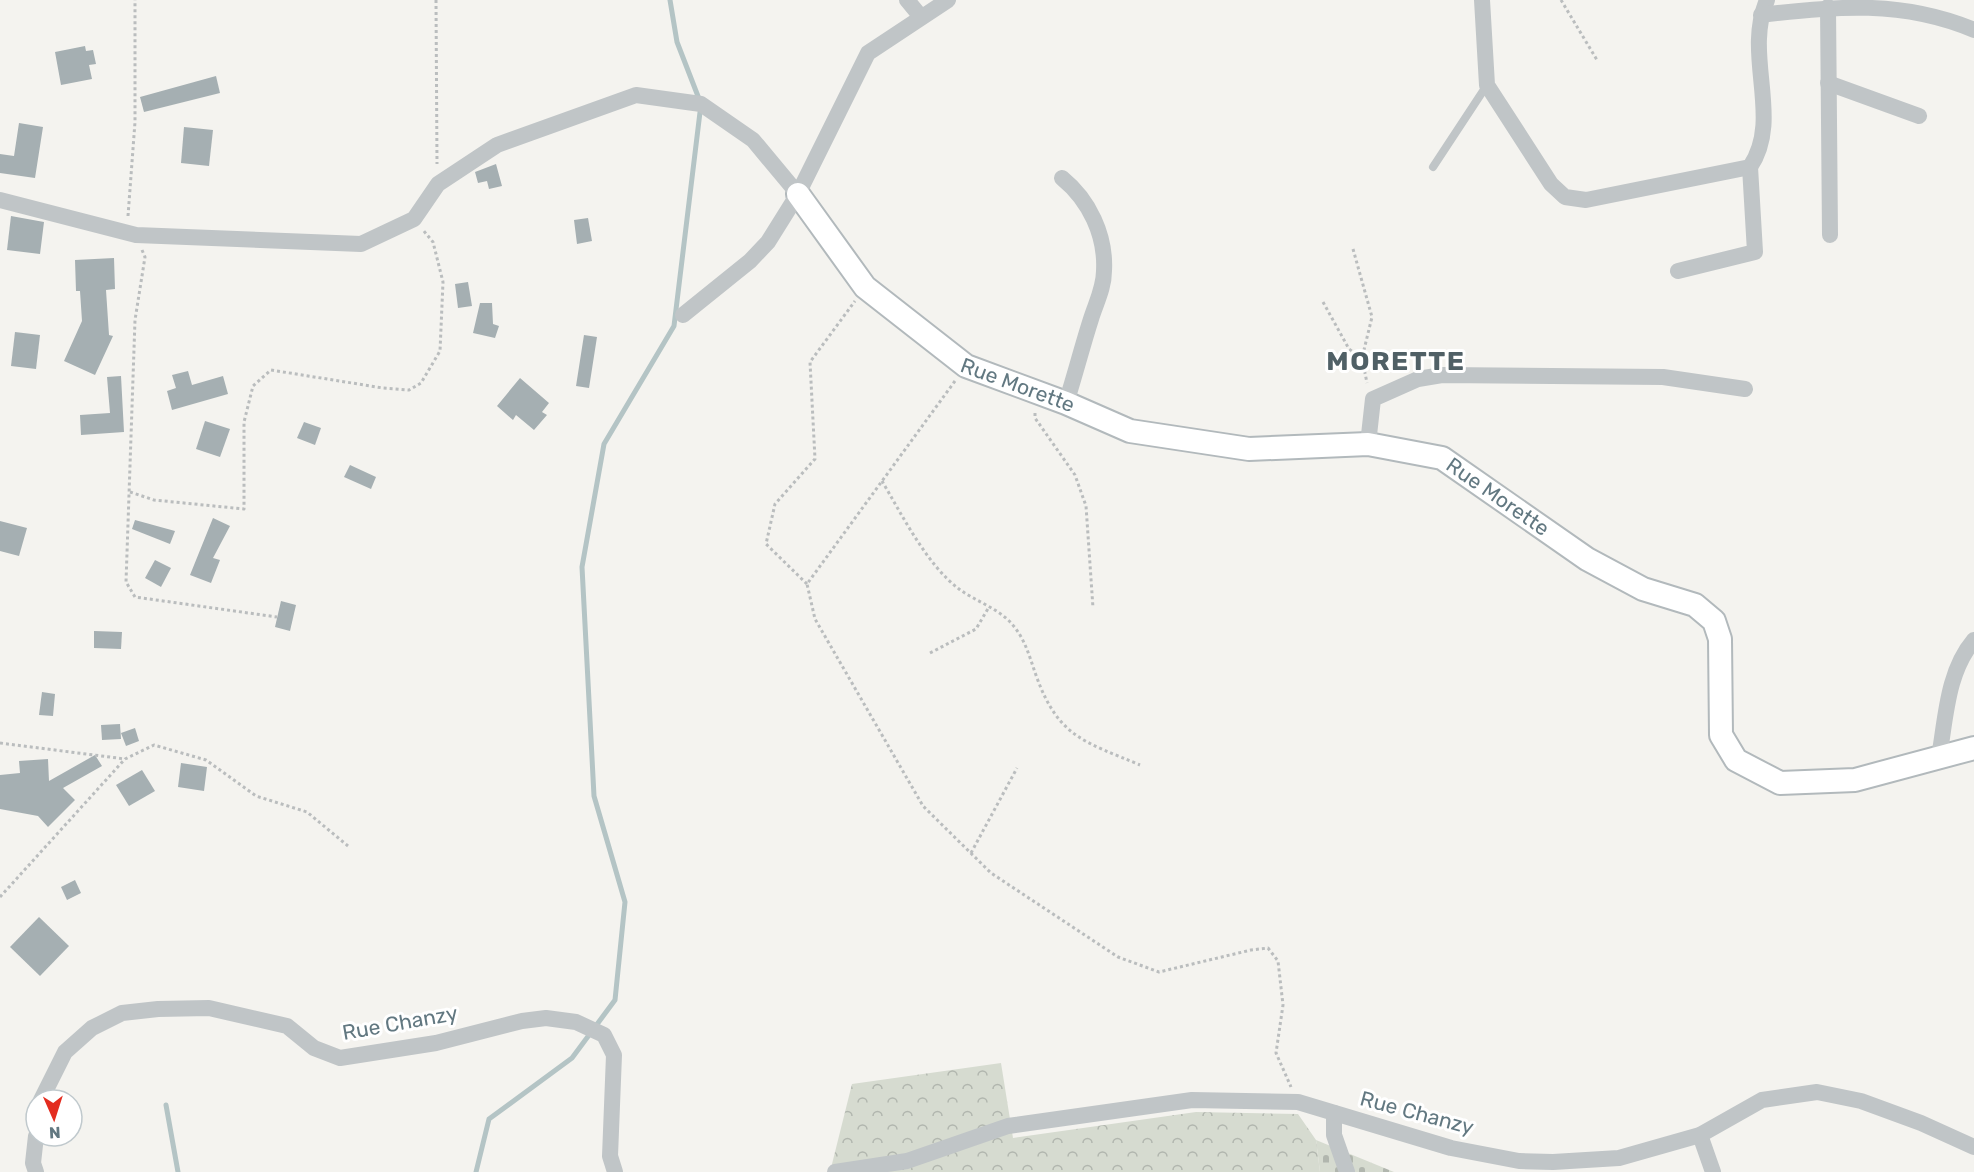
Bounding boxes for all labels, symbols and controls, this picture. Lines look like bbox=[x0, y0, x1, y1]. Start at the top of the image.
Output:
district label: MORETTE bbox=[1326, 345, 1466, 377]
street label: Rue Morette bbox=[957, 352, 1079, 417]
street label: Rue Morette bbox=[1442, 452, 1554, 541]
street label: Rue Chanzy bbox=[340, 1000, 460, 1045]
street label: Rue Chanzy bbox=[1358, 1085, 1477, 1140]
north arrow bbox=[24, 1088, 84, 1148]
text: N bbox=[49, 1123, 61, 1142]

